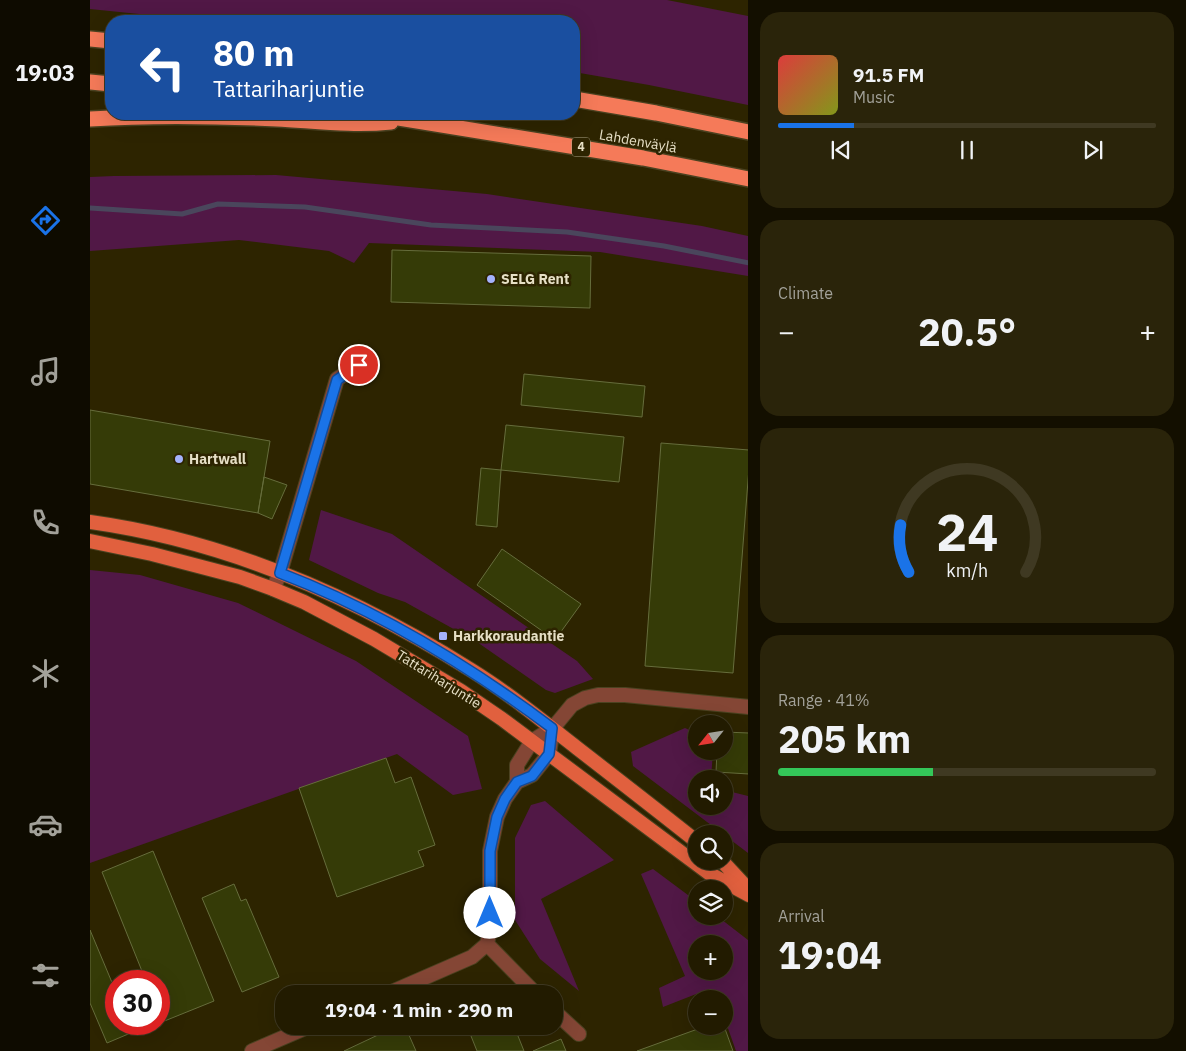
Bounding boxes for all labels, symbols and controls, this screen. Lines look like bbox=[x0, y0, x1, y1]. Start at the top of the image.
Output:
text: 80 m bbox=[213, 30, 295, 76]
icon: left bbox=[130, 35, 195, 100]
text: 19:03 bbox=[15, 58, 75, 87]
text: 91.5 FM bbox=[853, 63, 924, 87]
text: Tattariharjuntie bbox=[213, 74, 364, 103]
text: Music bbox=[853, 87, 895, 107]
street label: Lahdenväylä bbox=[598, 125, 679, 157]
icon: previous bbox=[827, 136, 855, 164]
icon: pause bbox=[953, 136, 981, 164]
icon: next bbox=[1079, 136, 1107, 164]
road number: 4 bbox=[572, 138, 590, 156]
icon: directions bbox=[28, 203, 63, 238]
place label: SELG Rent bbox=[501, 270, 569, 288]
marker: SELG Rent bbox=[485, 273, 497, 285]
text: Climate bbox=[778, 283, 833, 303]
text: 20.5° bbox=[918, 307, 1016, 356]
text: − bbox=[778, 313, 795, 350]
text: + bbox=[1139, 313, 1156, 350]
pin bbox=[338, 344, 380, 386]
icon: arrive bbox=[345, 351, 373, 379]
icon: music bbox=[28, 354, 63, 389]
place label: Hartwall bbox=[189, 450, 246, 468]
marker: Hartwall bbox=[173, 453, 185, 465]
text: 24 bbox=[936, 498, 998, 565]
icon: phone bbox=[28, 505, 63, 540]
text: km/h bbox=[946, 559, 988, 582]
place label: Harkkoraudantie bbox=[453, 627, 564, 645]
marker: Harkkoraudantie bbox=[437, 630, 449, 642]
street label: Tattariharjuntie bbox=[393, 646, 485, 712]
icon: climate bbox=[28, 656, 63, 691]
text: Range · 41% bbox=[778, 690, 870, 710]
text: 205 km bbox=[778, 714, 911, 763]
north arrow bbox=[688, 715, 732, 760]
map controls bbox=[688, 715, 733, 1035]
button: sound bbox=[688, 770, 733, 815]
icon: car bbox=[28, 807, 63, 842]
button: search bbox=[688, 825, 733, 870]
button: layers bbox=[688, 880, 733, 925]
position arrow bbox=[463, 886, 515, 938]
text: Arrival bbox=[778, 906, 825, 926]
text: 19:04 bbox=[778, 930, 882, 979]
button: + bbox=[688, 935, 733, 980]
icon: filters bbox=[28, 958, 63, 993]
speed limit sign: 30 bbox=[105, 970, 170, 1035]
button: − bbox=[688, 990, 733, 1035]
text: 19:04 · 1 min · 290 m bbox=[325, 998, 513, 1022]

